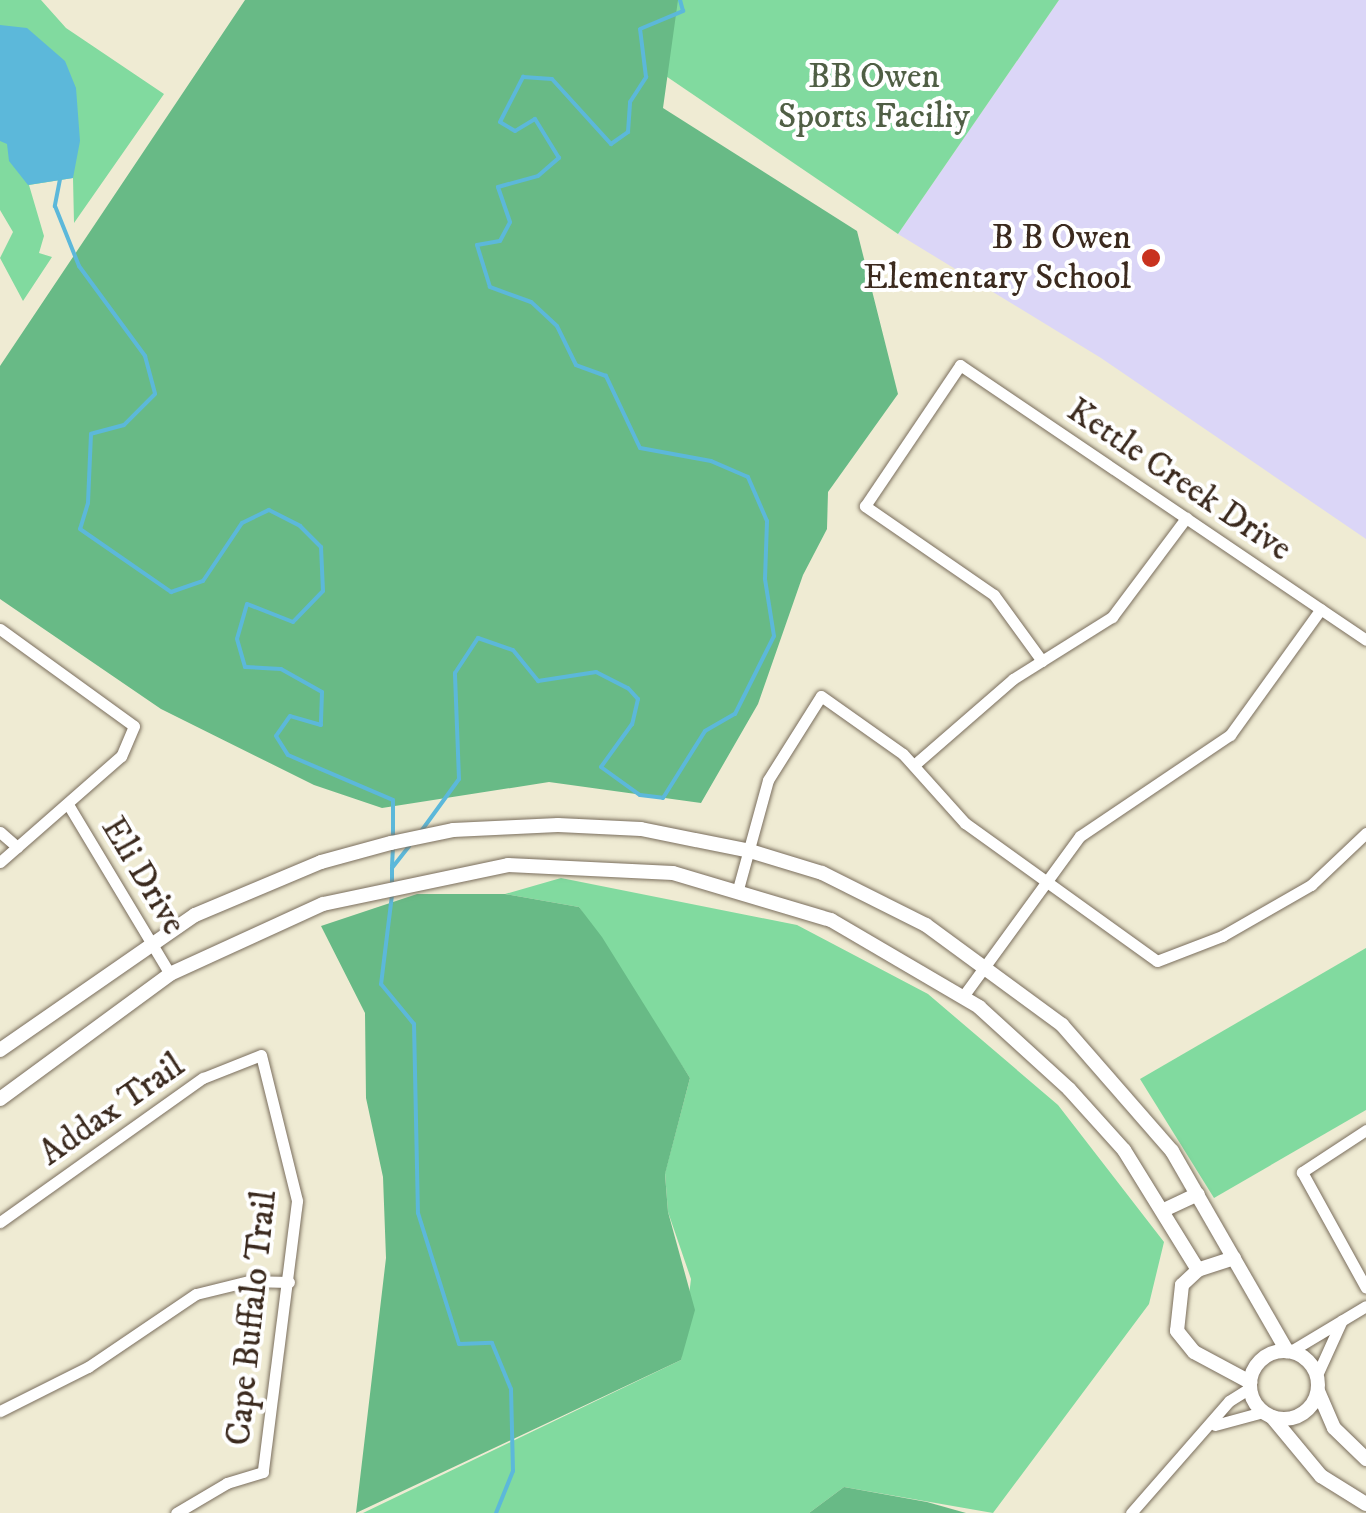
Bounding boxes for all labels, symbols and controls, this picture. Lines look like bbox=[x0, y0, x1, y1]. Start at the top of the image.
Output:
park label: BB Owen Sports Faciliy bbox=[778, 56, 970, 138]
place label: B B Owen Elementary School bbox=[863, 217, 1131, 299]
marker: B B Owen Elementary School bbox=[1140, 247, 1162, 269]
street label: Kettle Creek Drive bbox=[1059, 390, 1299, 570]
street label: Eli Drive bbox=[92, 810, 194, 942]
street label: Addax Trail bbox=[32, 1045, 192, 1175]
street label: Cape Buffalo Trail bbox=[218, 1188, 286, 1448]

